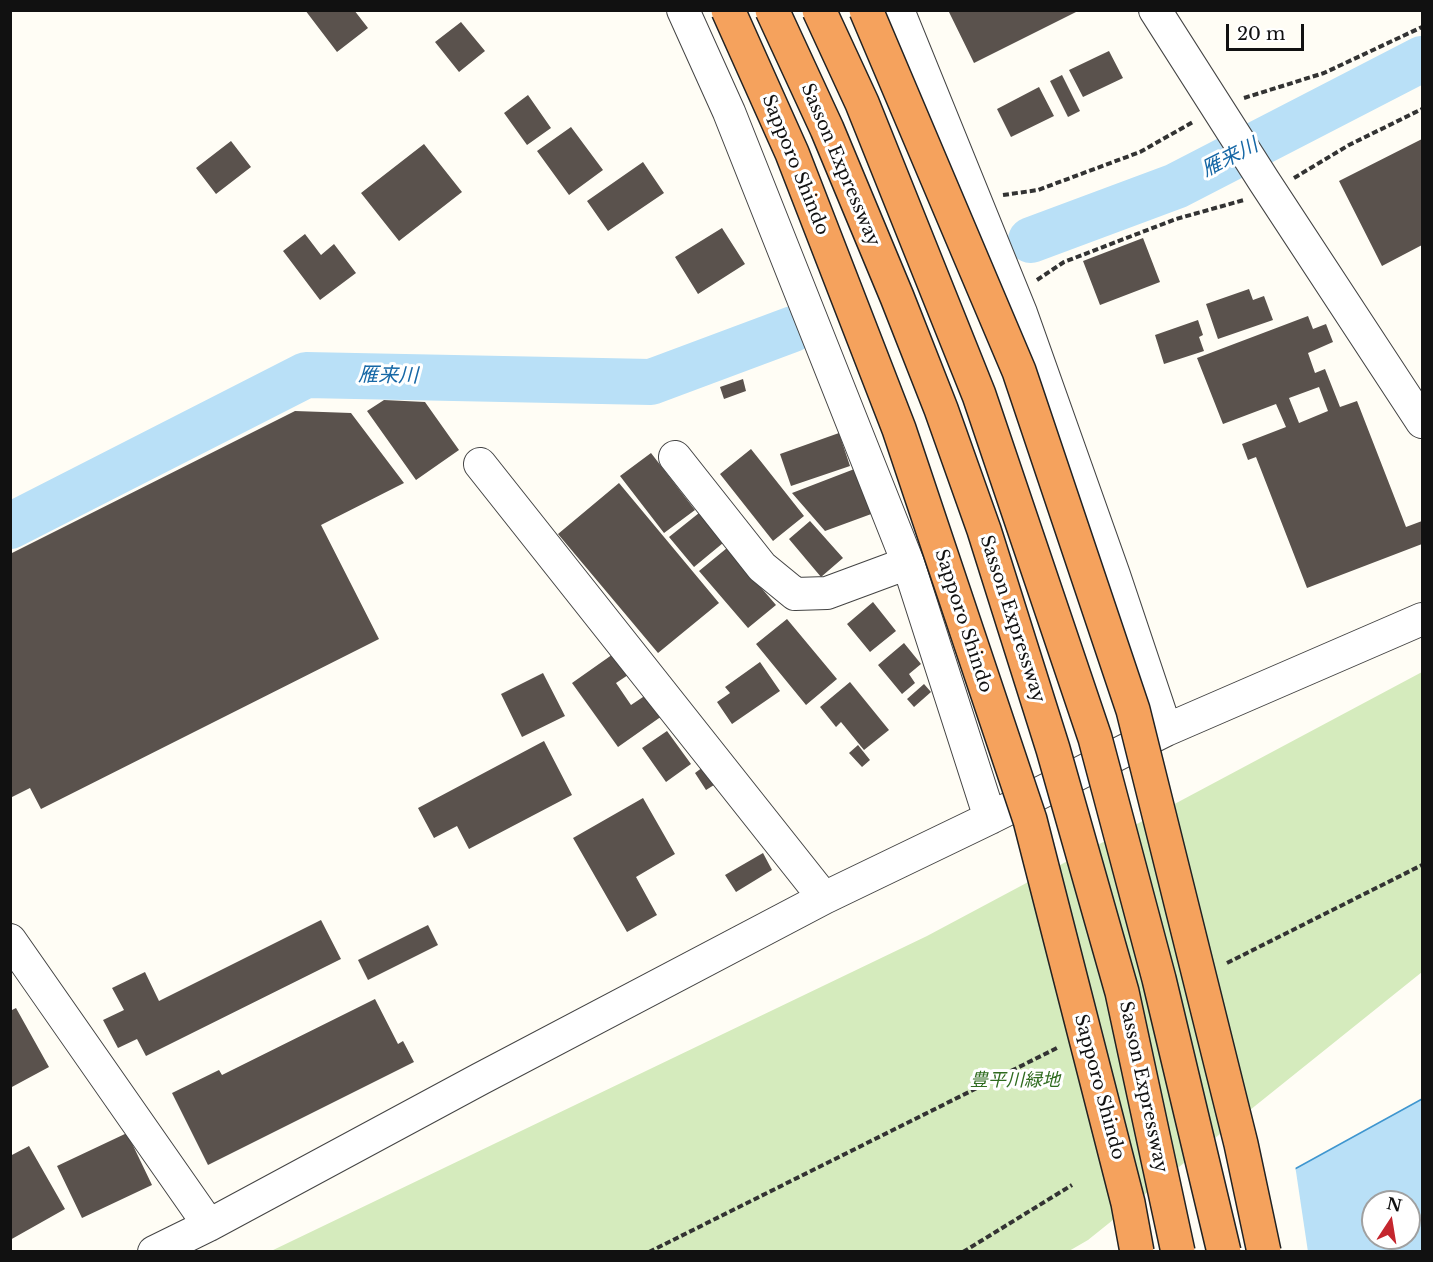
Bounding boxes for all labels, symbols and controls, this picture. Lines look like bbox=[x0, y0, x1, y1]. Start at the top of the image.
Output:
scale bar bbox=[1229, 12, 1307, 50]
text: 20 m bbox=[1237, 23, 1285, 45]
street label: Sasson Expressway bbox=[796, 80, 884, 250]
street label: Sapporo Shindo bbox=[757, 92, 833, 238]
water label: 雁来川 bbox=[1198, 134, 1262, 182]
water label: 雁来川 bbox=[358, 363, 418, 389]
street label: Sasson Expressway bbox=[975, 533, 1049, 705]
street label: Sapporo Shindo bbox=[930, 547, 996, 695]
street label: Sasson Expressway bbox=[1114, 999, 1172, 1175]
street label: Sapporo Shindo bbox=[1069, 1012, 1129, 1162]
park label: 豊平川緑地 bbox=[970, 1070, 1060, 1092]
north arrow bbox=[1361, 1190, 1421, 1250]
text: N bbox=[1385, 1193, 1404, 1216]

